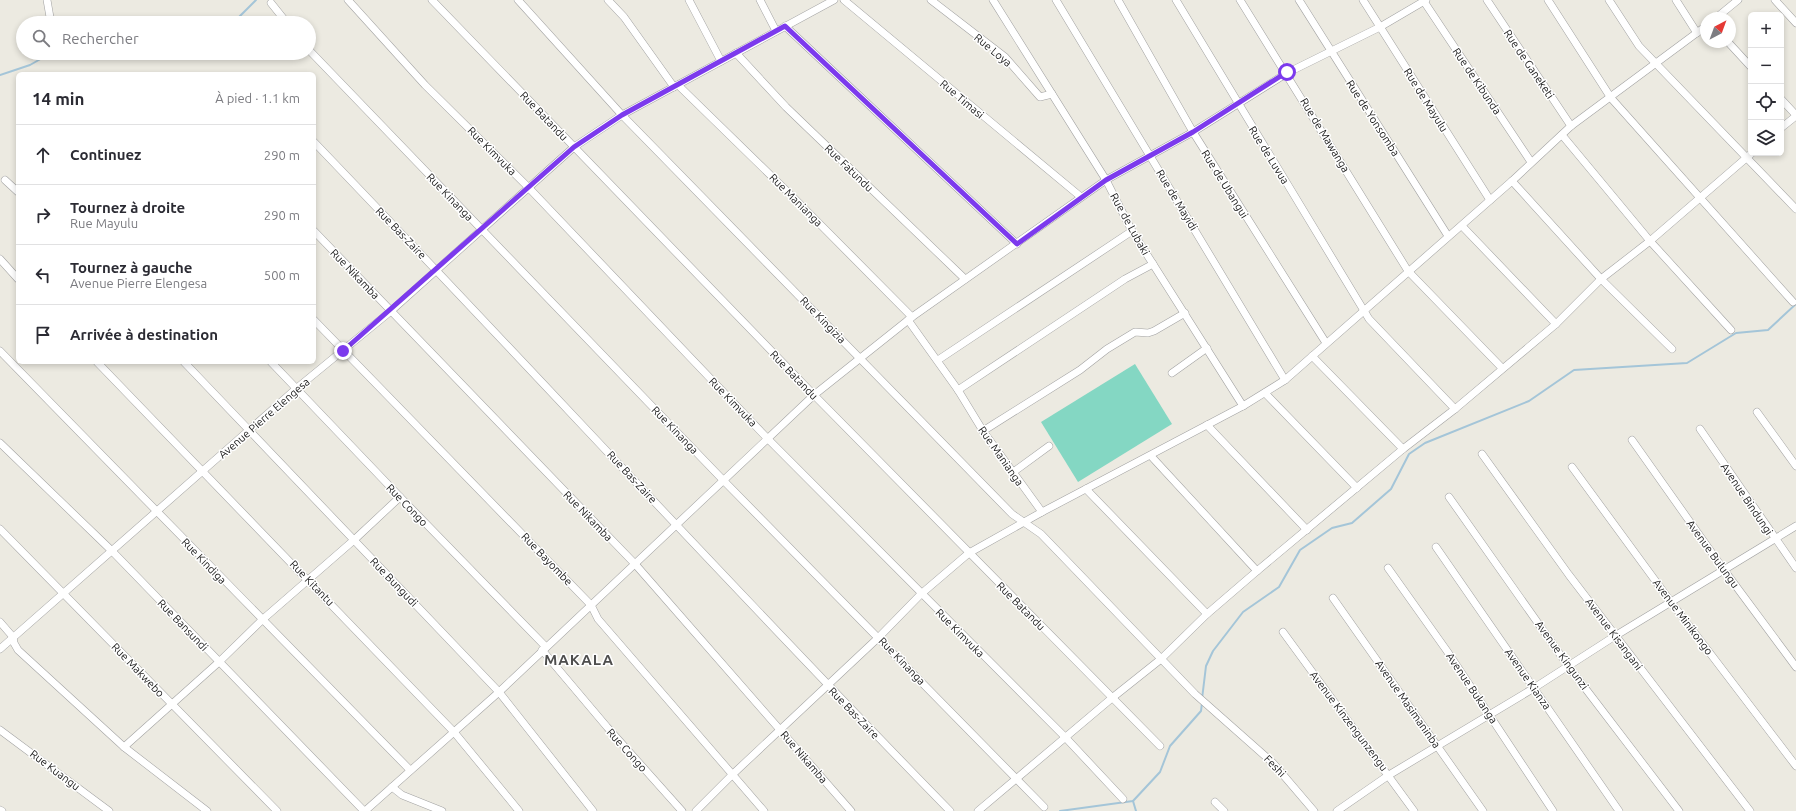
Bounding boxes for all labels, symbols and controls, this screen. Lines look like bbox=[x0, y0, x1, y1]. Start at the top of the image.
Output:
north arrow bbox=[1700, 12, 1736, 48]
map controls bbox=[1748, 12, 1784, 156]
button: + bbox=[1748, 12, 1784, 48]
search box bbox=[16, 16, 316, 60]
icon: search bbox=[30, 27, 52, 49]
street label: Rue de Ganeketi bbox=[1502, 27, 1556, 101]
text: Rechercher bbox=[62, 30, 139, 47]
street label: Rue Loya bbox=[972, 31, 1014, 69]
street label: Rue de Kibunda bbox=[1450, 46, 1504, 116]
button: − bbox=[1748, 48, 1784, 84]
route start bbox=[1278, 63, 1296, 81]
street label: Rue de Mayulu bbox=[1402, 66, 1450, 134]
street label: Rue Timasi bbox=[938, 77, 986, 121]
street label: Rue de Yonsomba bbox=[1344, 78, 1402, 158]
button: locate bbox=[1748, 84, 1784, 120]
text: 14 min bbox=[32, 89, 85, 108]
street label: Rue Batandu bbox=[518, 89, 570, 143]
text: À pied · 1.1 km bbox=[215, 91, 300, 105]
street label: Rue de Mawanga bbox=[1298, 96, 1352, 174]
button: layers bbox=[1748, 120, 1784, 156]
street label: Rue Kimvuka bbox=[465, 124, 519, 178]
street label: Rue de Luvua bbox=[1246, 124, 1292, 186]
street label: Rue Fatundu bbox=[822, 142, 876, 194]
icon: ahead bbox=[32, 144, 54, 166]
text: Continuez bbox=[70, 146, 141, 163]
text: 290 m bbox=[264, 148, 300, 162]
street label: Rue de Ubangui bbox=[1199, 148, 1251, 220]
street label: Rue de Mayidi bbox=[1154, 167, 1200, 233]
street label: Rue Kinanga bbox=[424, 171, 476, 223]
street label: Rue Manianga bbox=[767, 171, 825, 229]
street label: Rue de Lubaki bbox=[1108, 191, 1152, 257]
text: Tournez à droite bbox=[70, 199, 185, 216]
icon: right bbox=[32, 204, 54, 226]
street label: Rue Bas-Zaire bbox=[373, 205, 429, 261]
text: 290 m bbox=[264, 208, 300, 222]
text: Rue Mayulu bbox=[70, 216, 138, 230]
street label: Rue Nikamba bbox=[328, 246, 382, 302]
text: Tournez à gauche bbox=[70, 259, 193, 276]
icon: left bbox=[32, 264, 54, 286]
text: 500 m bbox=[264, 268, 300, 282]
text: Avenue Pierre Elengesa bbox=[70, 276, 207, 290]
street label: Rue Kingizia bbox=[798, 294, 848, 346]
icon: arrive bbox=[32, 324, 54, 346]
text: Arrivée à destination bbox=[70, 326, 218, 343]
route end bbox=[334, 342, 352, 360]
street label: Rue Batandu bbox=[768, 348, 820, 402]
street label: Avenue Pierre Elengesa bbox=[216, 375, 312, 461]
street label: Rue Kimvuka bbox=[707, 375, 759, 429]
street label: Rue Kinanga bbox=[649, 404, 701, 456]
street label: Rue Manianga bbox=[976, 424, 1026, 488]
street label: Rue Bas-Zaire bbox=[605, 448, 659, 506]
street label: Avenue Bindungi bbox=[1719, 461, 1775, 537]
street label: Rue Congo bbox=[384, 481, 430, 529]
street label: Rue Nikamba bbox=[561, 488, 615, 544]
street label: Avenue Bulungu bbox=[1684, 518, 1742, 590]
street label: Rue Bayombe bbox=[519, 530, 575, 588]
street label: Rue Kindiga bbox=[179, 536, 229, 586]
street label: Rue Bungudi bbox=[368, 555, 420, 609]
street label: Rue Kitantu bbox=[287, 558, 337, 608]
street label: Avenue Minikongo bbox=[1651, 577, 1715, 657]
street label: Rue Batandu bbox=[994, 579, 1048, 633]
street label: Avenue Kisangani bbox=[1583, 596, 1645, 672]
street label: Rue Bansundi bbox=[155, 597, 211, 653]
street label: Rue Kimvuka bbox=[933, 606, 987, 660]
street label: Avenue Kingunzi bbox=[1533, 618, 1591, 692]
street label: Rue Kinanga bbox=[876, 635, 928, 687]
street label: Rue Makwebo bbox=[109, 641, 167, 699]
street label: Avenue Kianza bbox=[1502, 646, 1554, 712]
district label: MAKALA bbox=[544, 651, 614, 668]
street label: Avenue Bukanga bbox=[1444, 651, 1500, 725]
street label: Avenue Masimaninba bbox=[1373, 658, 1443, 750]
street label: Avenue Kinzengunzengu bbox=[1308, 669, 1390, 773]
street label: Rue Bas-Zaire bbox=[826, 685, 882, 741]
street label: Rue Congo bbox=[604, 726, 650, 774]
street label: Rue Nikamba bbox=[778, 729, 830, 785]
street label: Rue Kuangu bbox=[28, 747, 82, 793]
street label: Feshi bbox=[1262, 753, 1288, 779]

